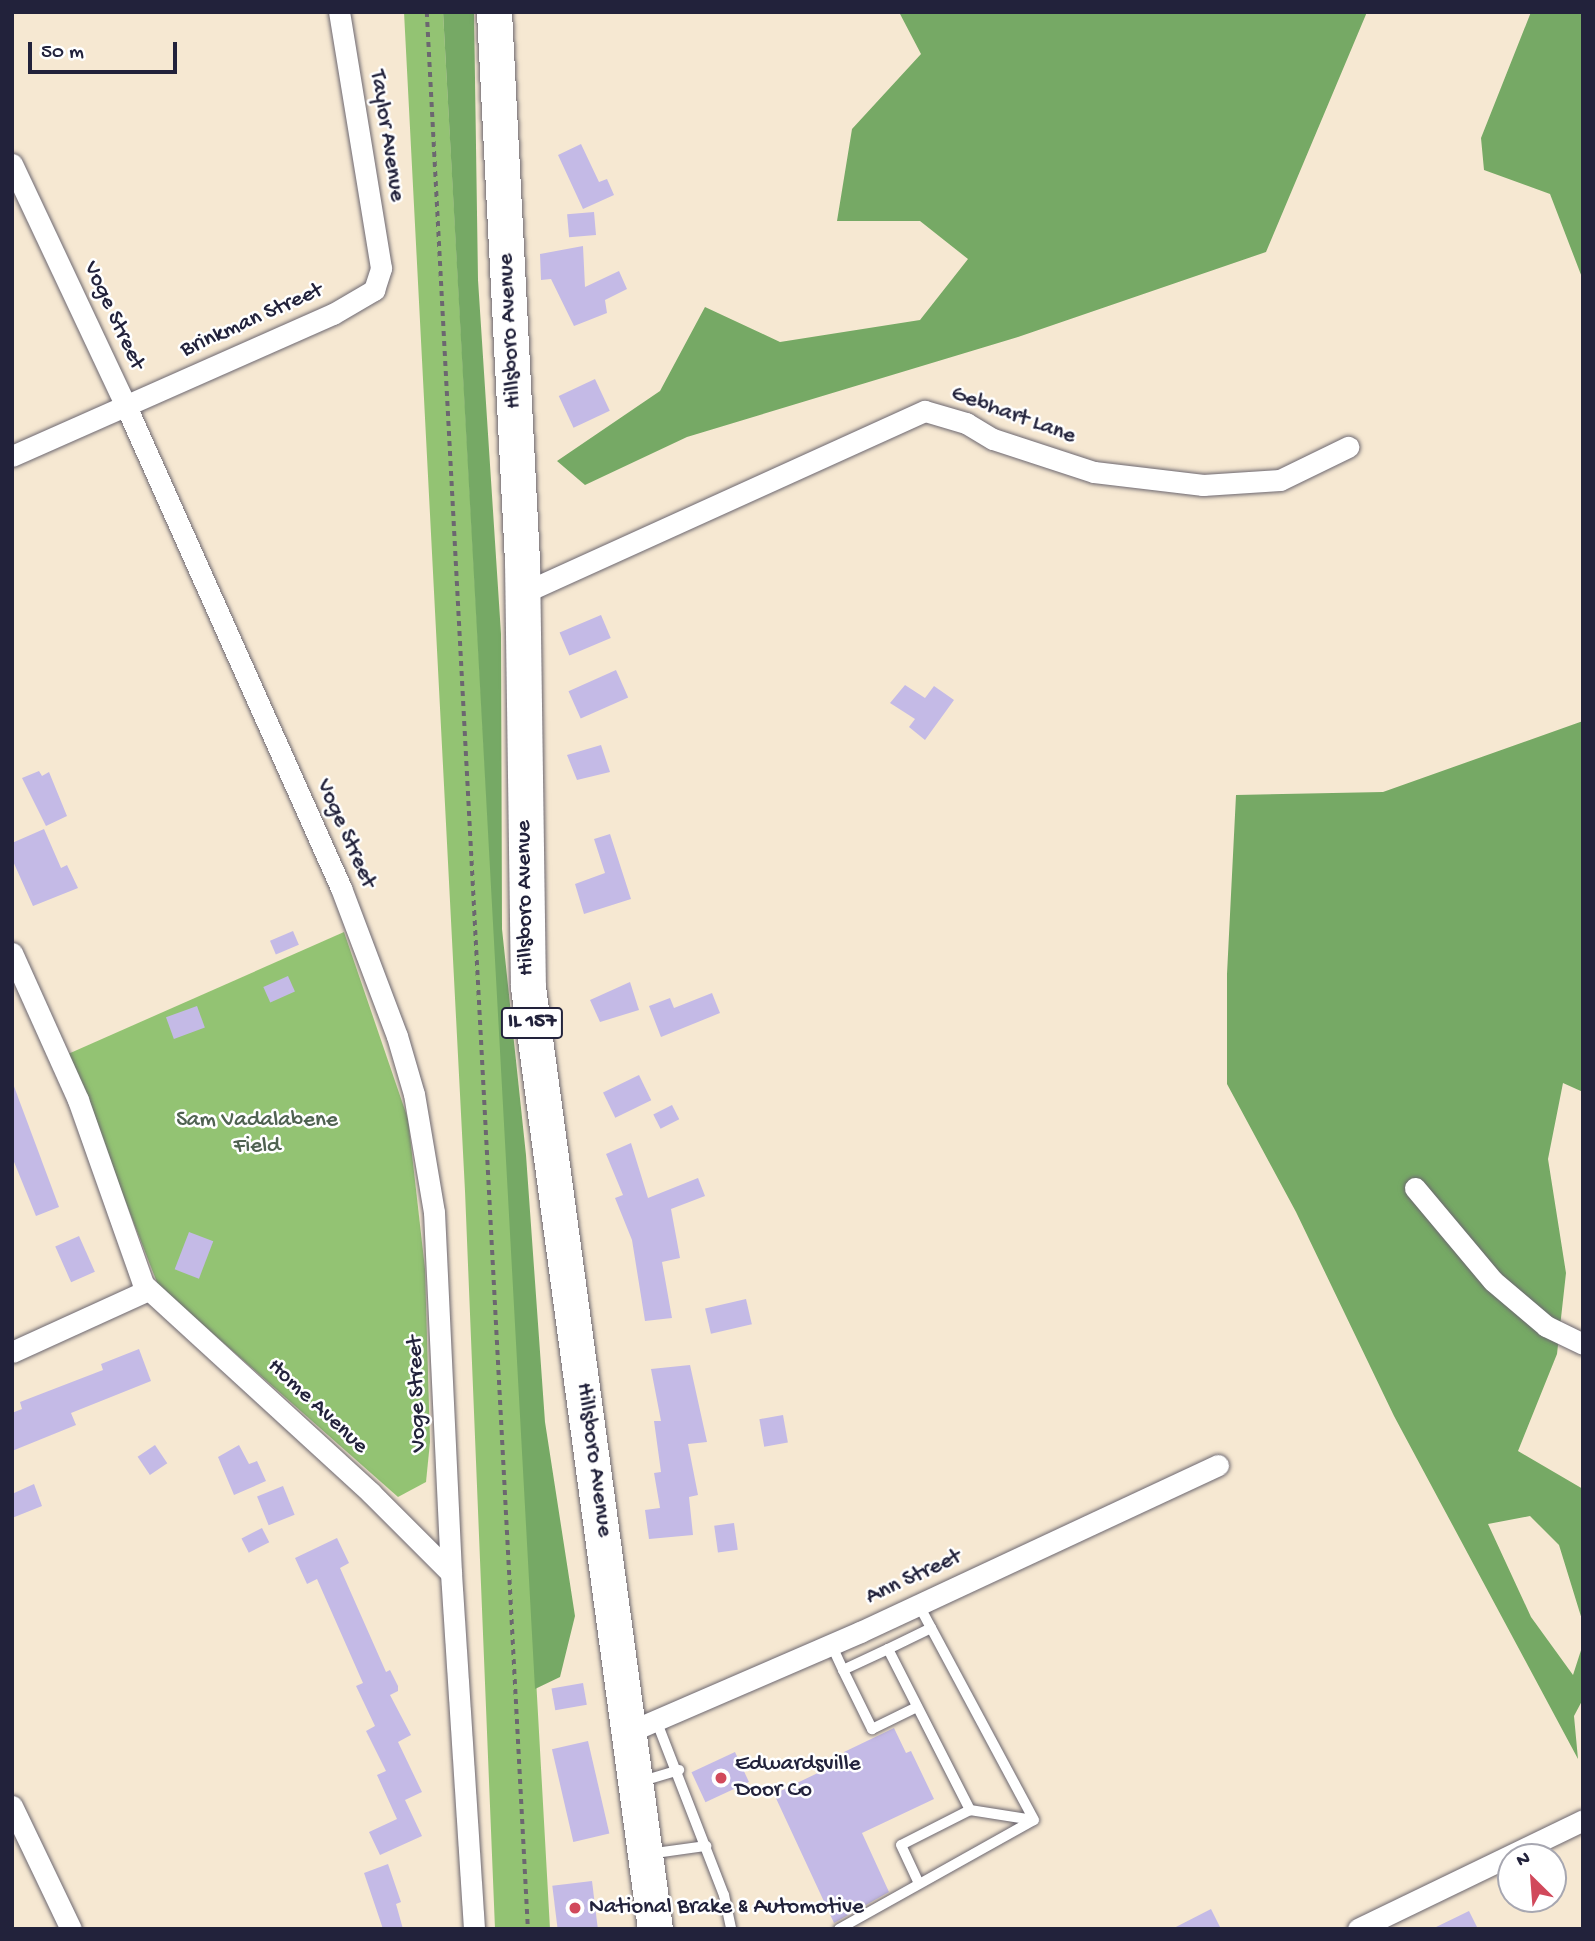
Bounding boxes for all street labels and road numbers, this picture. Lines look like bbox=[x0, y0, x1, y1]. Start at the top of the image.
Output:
street label: Taylor Avenue bbox=[362, 68, 410, 204]
street label: Hillsboro Avenue bbox=[493, 253, 529, 409]
street label: Voge Street bbox=[76, 257, 150, 375]
street label: Brinkman Street bbox=[177, 277, 327, 365]
street label: Gebhart Lane bbox=[947, 381, 1079, 451]
street label: Voge Street bbox=[309, 775, 381, 893]
street label: Hillsboro Avenue bbox=[511, 820, 541, 976]
road number: IL 157 bbox=[500, 1006, 564, 1040]
street label: Voge Street bbox=[402, 1335, 434, 1453]
street label: Home Avenue bbox=[261, 1353, 373, 1461]
street label: Hillsboro Avenue bbox=[569, 1381, 617, 1539]
street label: Ann Street bbox=[862, 1544, 966, 1612]

